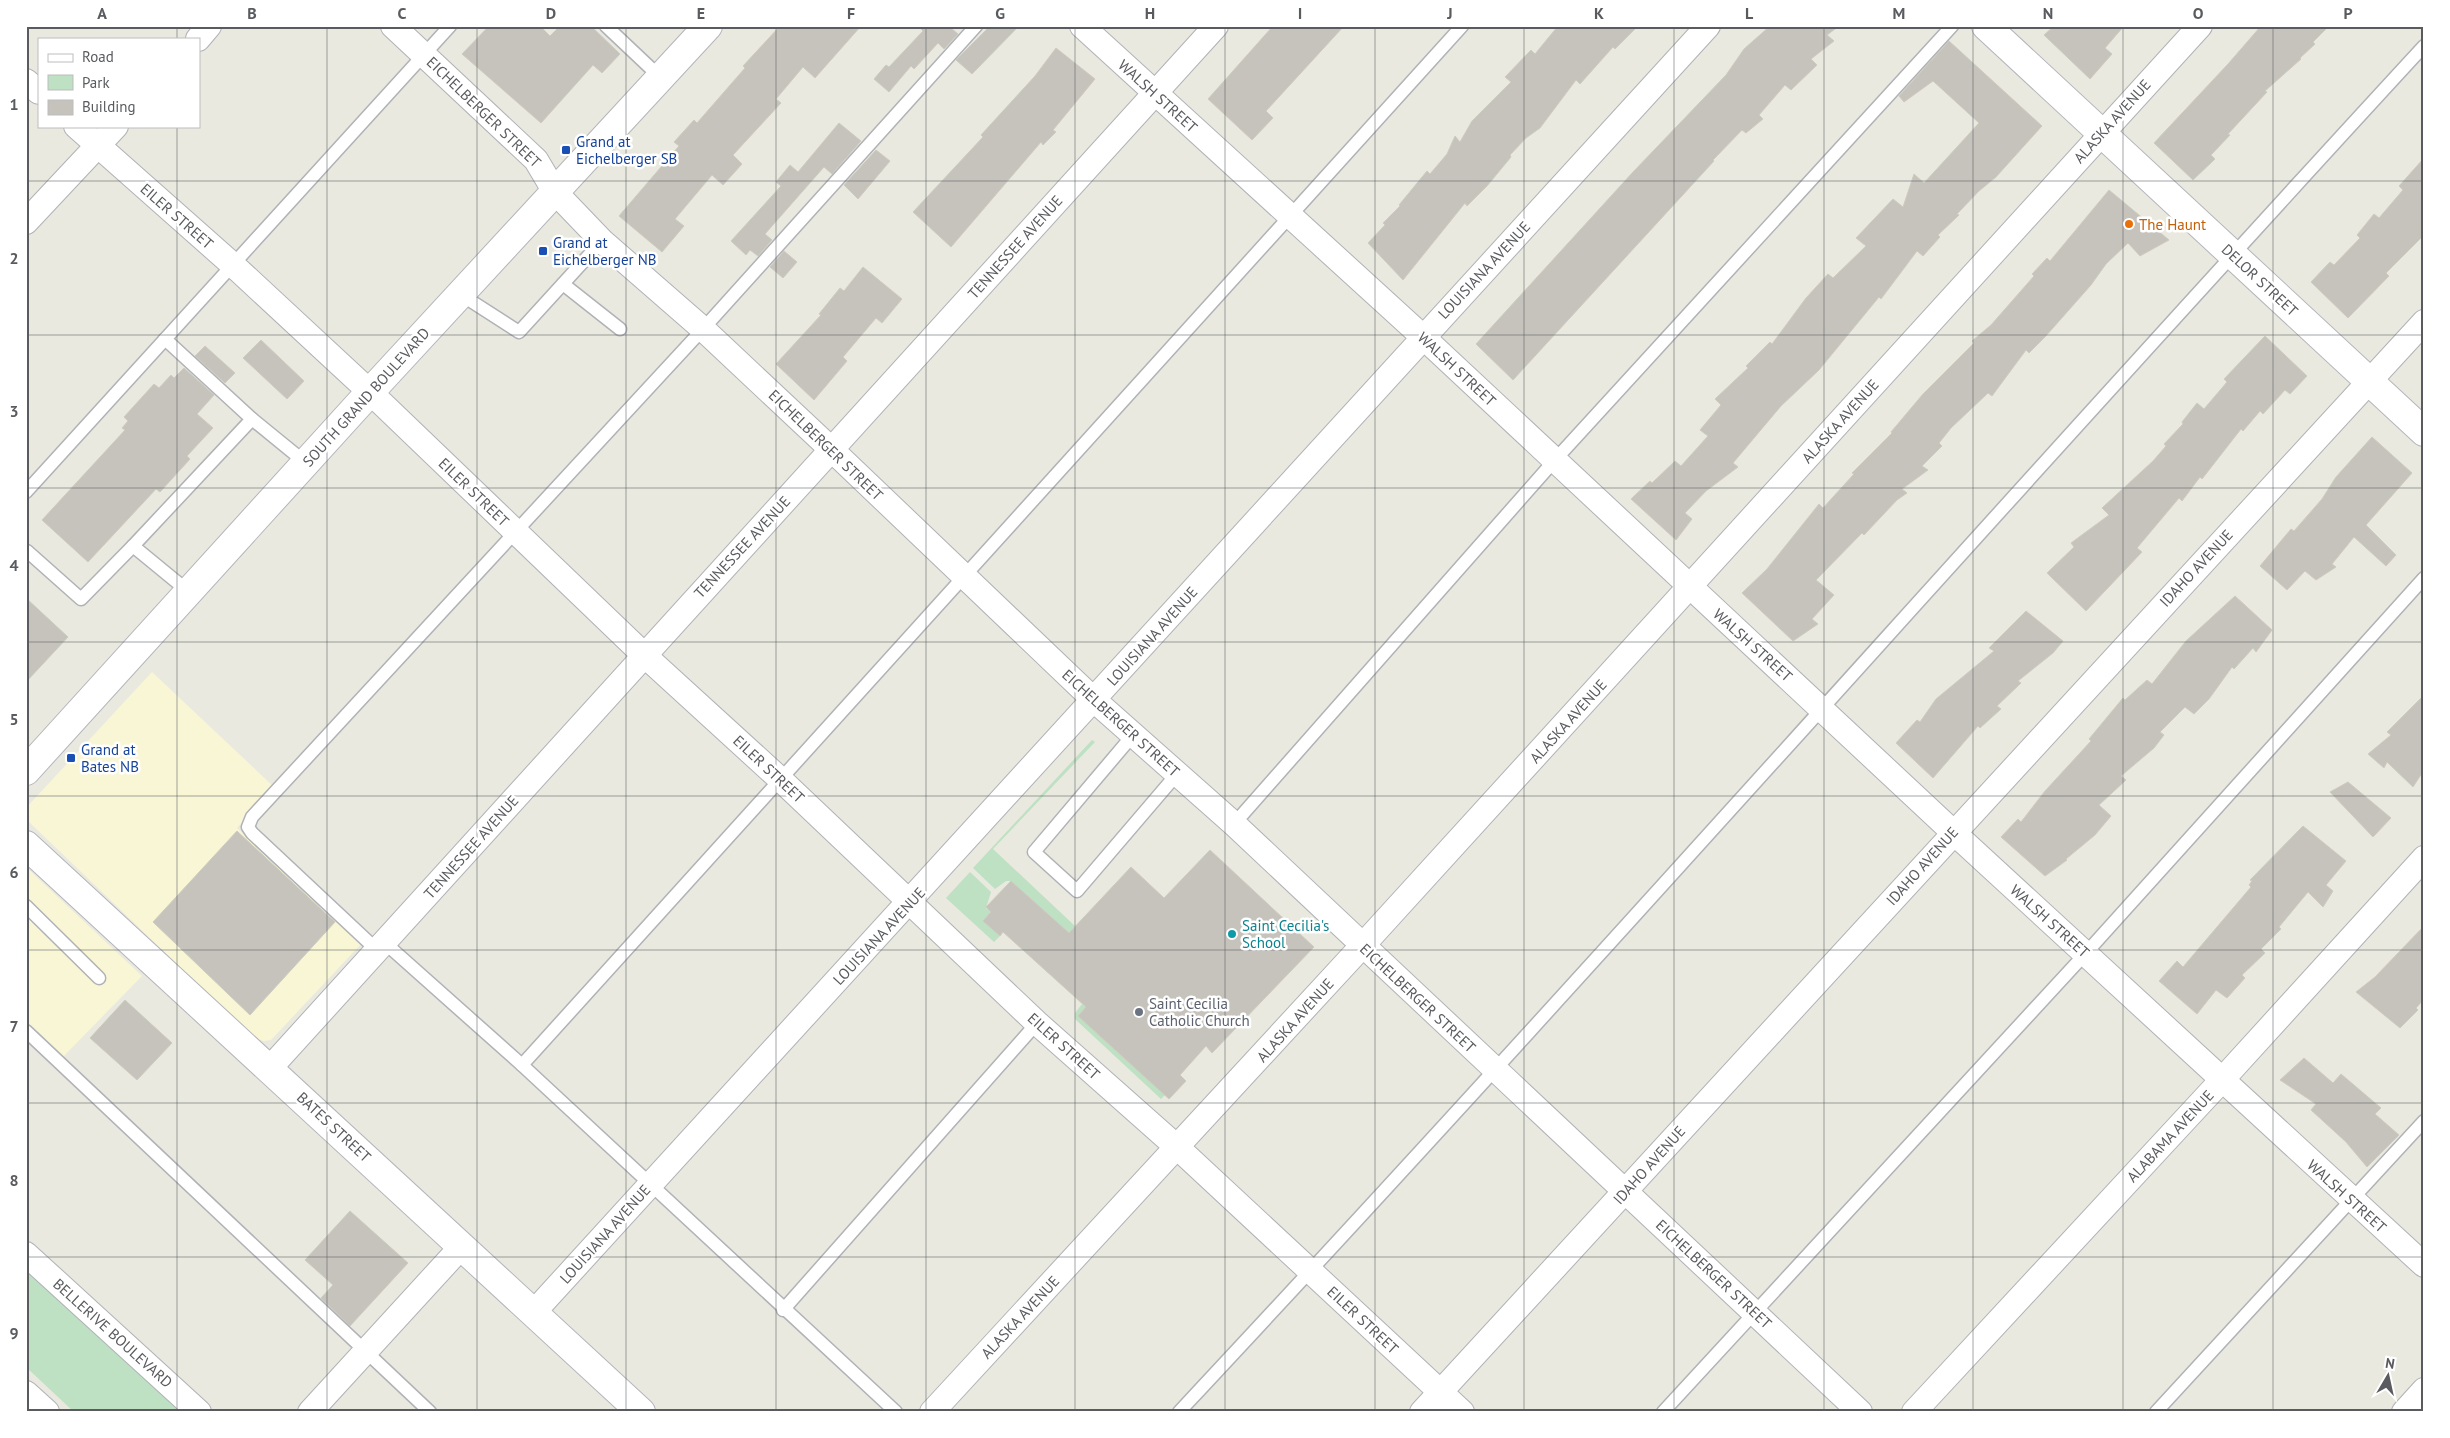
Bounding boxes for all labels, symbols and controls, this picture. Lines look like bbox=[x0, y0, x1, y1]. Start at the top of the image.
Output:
text: A bbox=[97, 3, 107, 23]
text: B bbox=[247, 3, 257, 23]
text: C bbox=[398, 3, 407, 23]
text: D bbox=[546, 3, 556, 23]
text: E bbox=[697, 3, 705, 23]
text: F bbox=[847, 3, 855, 23]
text: G bbox=[995, 3, 1005, 23]
text: H bbox=[1145, 3, 1155, 23]
text: I bbox=[1298, 3, 1302, 23]
text: J bbox=[1446, 3, 1453, 23]
text: K bbox=[1594, 3, 1604, 23]
text: L bbox=[1745, 3, 1754, 23]
text: M bbox=[1893, 3, 1905, 23]
text: N bbox=[2043, 3, 2053, 23]
text: O bbox=[2193, 3, 2204, 23]
text: P bbox=[2343, 3, 2353, 23]
legend bbox=[38, 38, 200, 128]
text: Road bbox=[82, 47, 114, 66]
street label: EICHELBERGER STREET bbox=[423, 52, 546, 172]
street label: WALSH STREET bbox=[1114, 55, 1202, 137]
text: Park bbox=[82, 73, 110, 92]
street label: ALASKA AVENUE bbox=[2069, 75, 2155, 167]
text: 1 bbox=[9, 94, 19, 114]
text: Building bbox=[82, 97, 136, 116]
place label: Grand at Eichelberger SB bbox=[576, 132, 677, 168]
marker: Grand at Eichelberger SB bbox=[560, 144, 572, 156]
street label: EILER STREET bbox=[137, 179, 218, 253]
street label: TENNESSEE AVENUE bbox=[964, 191, 1066, 303]
place label: The Haunt bbox=[2139, 215, 2206, 234]
street label: LOUISIANA AVENUE bbox=[1434, 217, 1534, 323]
marker: The Haunt bbox=[2123, 218, 2135, 230]
place label: Grand at Eichelberger NB bbox=[553, 233, 657, 269]
street label: DELOR STREET bbox=[2218, 240, 2303, 321]
marker: Grand at Eichelberger NB bbox=[537, 245, 549, 257]
text: 2 bbox=[9, 248, 19, 268]
street label: SOUTH GRAND BOULEVARD bbox=[298, 323, 434, 471]
street label: WALSH STREET bbox=[1414, 328, 1501, 411]
street label: ALASKA AVENUE bbox=[1797, 375, 1883, 467]
street label: EICHELBERGER STREET bbox=[765, 385, 888, 505]
text: 3 bbox=[9, 401, 19, 421]
street label: EILER STREET bbox=[435, 454, 514, 531]
street label: TENNESSEE AVENUE bbox=[690, 492, 794, 602]
street label: IDAHO AVENUE bbox=[2155, 525, 2237, 611]
text: 4 bbox=[9, 555, 19, 575]
street label: LOUISIANA AVENUE bbox=[1103, 583, 1201, 689]
street label: WALSH STREET bbox=[1709, 604, 1797, 686]
street label: EICHELBERGER STREET bbox=[1058, 665, 1184, 781]
street label: ALASKA AVENUE bbox=[1525, 675, 1611, 767]
text: 5 bbox=[9, 709, 19, 729]
street label: EILER STREET bbox=[729, 731, 809, 807]
place label: Grand at Bates NB bbox=[81, 740, 139, 776]
marker: Grand at Bates NB bbox=[65, 752, 77, 764]
street label: TENNESSEE AVENUE bbox=[420, 791, 522, 903]
street label: IDAHO AVENUE bbox=[1882, 823, 1962, 909]
text: 6 bbox=[9, 862, 19, 882]
street label: WALSH STREET bbox=[2006, 880, 2094, 962]
street label: LOUISIANA AVENUE bbox=[829, 883, 929, 989]
place label: Saint Cecilia's School bbox=[1242, 916, 1329, 952]
marker: Saint Cecilia's School bbox=[1226, 928, 1238, 940]
street label: EICHELBERGER STREET bbox=[1356, 939, 1480, 1057]
street label: ALASKA AVENUE bbox=[1252, 974, 1338, 1066]
place label: Saint Cecilia Catholic Church bbox=[1149, 994, 1250, 1030]
marker: Saint Cecilia Catholic Church bbox=[1133, 1006, 1145, 1018]
street label: EILER STREET bbox=[1024, 1009, 1105, 1084]
text: 7 bbox=[9, 1016, 19, 1036]
street label: ALABAMA AVENUE bbox=[2122, 1086, 2218, 1186]
street label: BATES STREET bbox=[293, 1088, 376, 1167]
street label: IDAHO AVENUE bbox=[1609, 1122, 1689, 1208]
street label: WALSH STREET bbox=[2303, 1155, 2391, 1237]
text: 8 bbox=[9, 1170, 19, 1190]
street label: LOUISIANA AVENUE bbox=[556, 1181, 654, 1287]
street label: EICHELBERGER STREET bbox=[1652, 1215, 1776, 1333]
street label: ALASKA AVENUE bbox=[977, 1272, 1063, 1362]
street label: BELLERIVE BOULEVARD bbox=[49, 1274, 177, 1392]
street label: EILER STREET bbox=[1323, 1282, 1403, 1358]
text: 9 bbox=[9, 1323, 19, 1343]
north arrow bbox=[2362, 1350, 2412, 1400]
text: N bbox=[2384, 1354, 2396, 1373]

